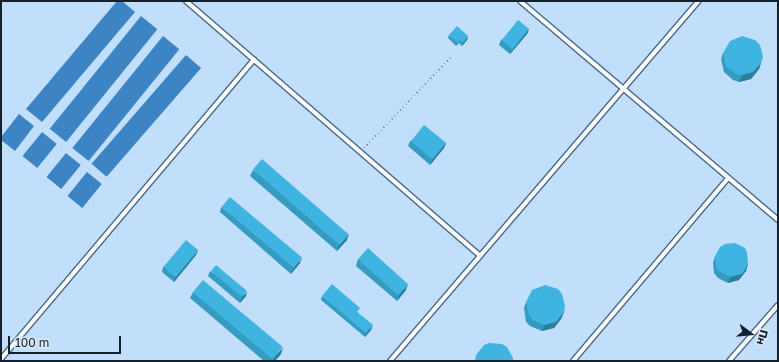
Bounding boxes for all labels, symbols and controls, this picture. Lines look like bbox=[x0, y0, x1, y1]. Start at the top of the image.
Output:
north arrow bbox=[731, 314, 771, 354]
scale bar bbox=[10, 328, 123, 354]
text: Пн bbox=[755, 328, 771, 346]
text: 100 m bbox=[15, 335, 49, 350]

